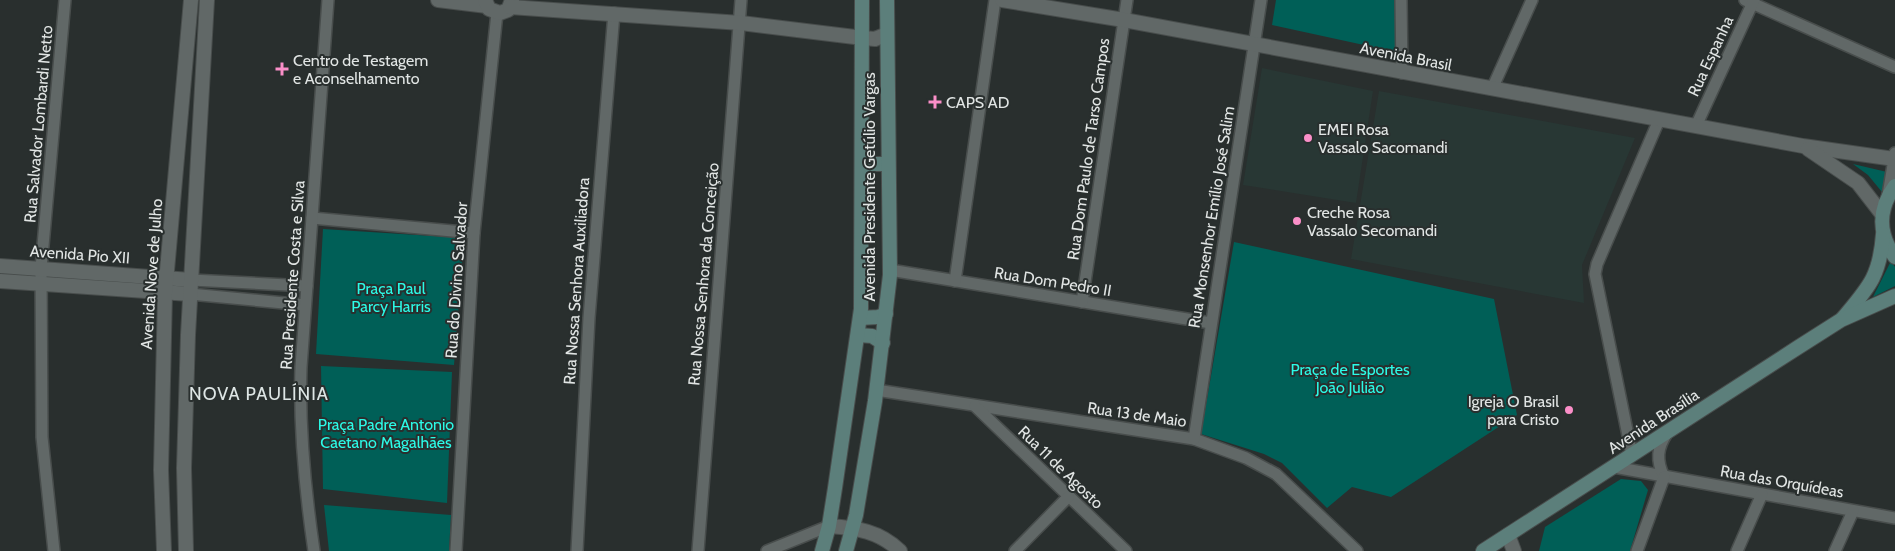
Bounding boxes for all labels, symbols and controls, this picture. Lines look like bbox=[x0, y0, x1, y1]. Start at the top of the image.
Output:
street label: Rua Espanha bbox=[1684, 13, 1737, 99]
street label: Rua Salvador Lombardi Netto bbox=[20, 24, 57, 224]
street label: Rua Dom Paulo de Tarso Campos bbox=[1063, 36, 1114, 261]
street label: Avenida Brasil bbox=[1358, 38, 1454, 75]
place label: Centro de Testagem e Aconselhamento bbox=[293, 51, 428, 88]
marker: Centro de Testagem e Aconselhamento bbox=[275, 62, 289, 76]
street label: Avenida Presidente Getúlio Vargas bbox=[860, 72, 879, 302]
place label: CAPS AD bbox=[946, 93, 1009, 112]
marker: CAPS AD bbox=[928, 95, 942, 109]
street label: Rua Monsenhor Emílio José Salim bbox=[1185, 105, 1238, 329]
place label: EMEI Rosa Vassalo Sacomandi bbox=[1318, 120, 1448, 157]
marker: EMEI Rosa Vassalo Sacomandi bbox=[1302, 132, 1314, 144]
street label: Rua Nossa Senhora da Conceição bbox=[684, 162, 723, 386]
street label: Rua Nossa Senhora Auxiliadora bbox=[560, 176, 593, 385]
street label: Rua Presidente Costa e Silva bbox=[276, 180, 309, 370]
street label: Avenida Nove de Julho bbox=[137, 198, 166, 350]
street label: Rua do Divino Salvador bbox=[442, 200, 472, 359]
place label: Creche Rosa Vassalo Secomandi bbox=[1307, 203, 1437, 240]
marker: Creche Rosa Vassalo Secomandi bbox=[1291, 215, 1303, 227]
street label: Avenida Pio XII bbox=[29, 242, 131, 267]
street label: Rua Dom Pedro II bbox=[993, 263, 1113, 300]
park label: Praça Paul Parcy Harris bbox=[351, 279, 431, 316]
park label: Praça de Esportes João Julião bbox=[1290, 360, 1410, 397]
district label: NOVA PAULÍNIA bbox=[189, 383, 329, 405]
street label: Avenida Brasília bbox=[1604, 385, 1703, 458]
place label: Igreja O Brasil para Cristo bbox=[1468, 392, 1559, 429]
street label: Rua 13 de Maio bbox=[1086, 398, 1188, 431]
marker: Igreja O Brasil para Cristo bbox=[1563, 404, 1575, 416]
park label: Praça Padre Antonio Caetano Magalhães bbox=[318, 415, 454, 452]
street label: Rua 11 de Agosto bbox=[1014, 422, 1107, 513]
street label: Rua das Orquídeas bbox=[1719, 461, 1845, 502]

